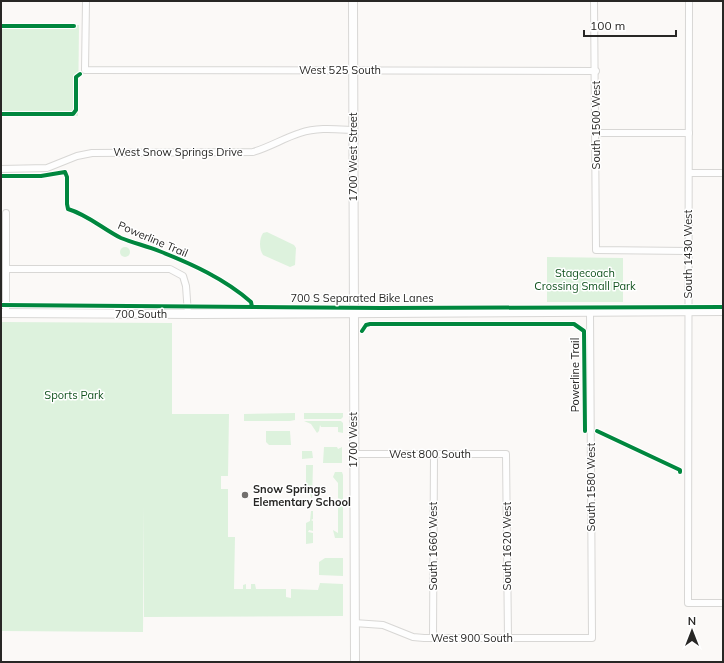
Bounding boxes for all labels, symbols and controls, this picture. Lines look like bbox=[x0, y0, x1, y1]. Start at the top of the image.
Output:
scale bar bbox=[584, 12, 676, 38]
text: 100 m bbox=[590, 18, 625, 33]
street label: West 525 South bbox=[299, 63, 381, 77]
street label: South 1500 West bbox=[589, 80, 603, 169]
street label: 1700 West Street bbox=[346, 112, 360, 202]
street label: West Snow Springs Drive bbox=[113, 145, 243, 159]
street label: South 1430 West bbox=[681, 209, 695, 298]
street label: Powerline Trail bbox=[116, 218, 190, 260]
park label: Stagecoach Crossing Small Park bbox=[534, 266, 636, 293]
street label: 700 S Separated Bike Lanes bbox=[290, 291, 434, 305]
street label: 700 South bbox=[115, 307, 167, 321]
street label: Powerline Trail bbox=[568, 338, 582, 412]
park label: Sports Park bbox=[44, 388, 104, 402]
street label: 1700 West bbox=[346, 412, 360, 468]
street label: South 1580 West bbox=[584, 442, 598, 531]
street label: West 800 South bbox=[389, 447, 471, 461]
place label: Snow Springs Elementary School bbox=[253, 482, 351, 509]
marker: Snow Springs Elementary School bbox=[240, 490, 250, 500]
street label: South 1660 West bbox=[426, 501, 440, 590]
street label: South 1620 West bbox=[500, 501, 514, 590]
north arrow bbox=[672, 611, 712, 651]
text: N bbox=[688, 614, 696, 628]
street label: West 900 South bbox=[431, 631, 513, 645]

